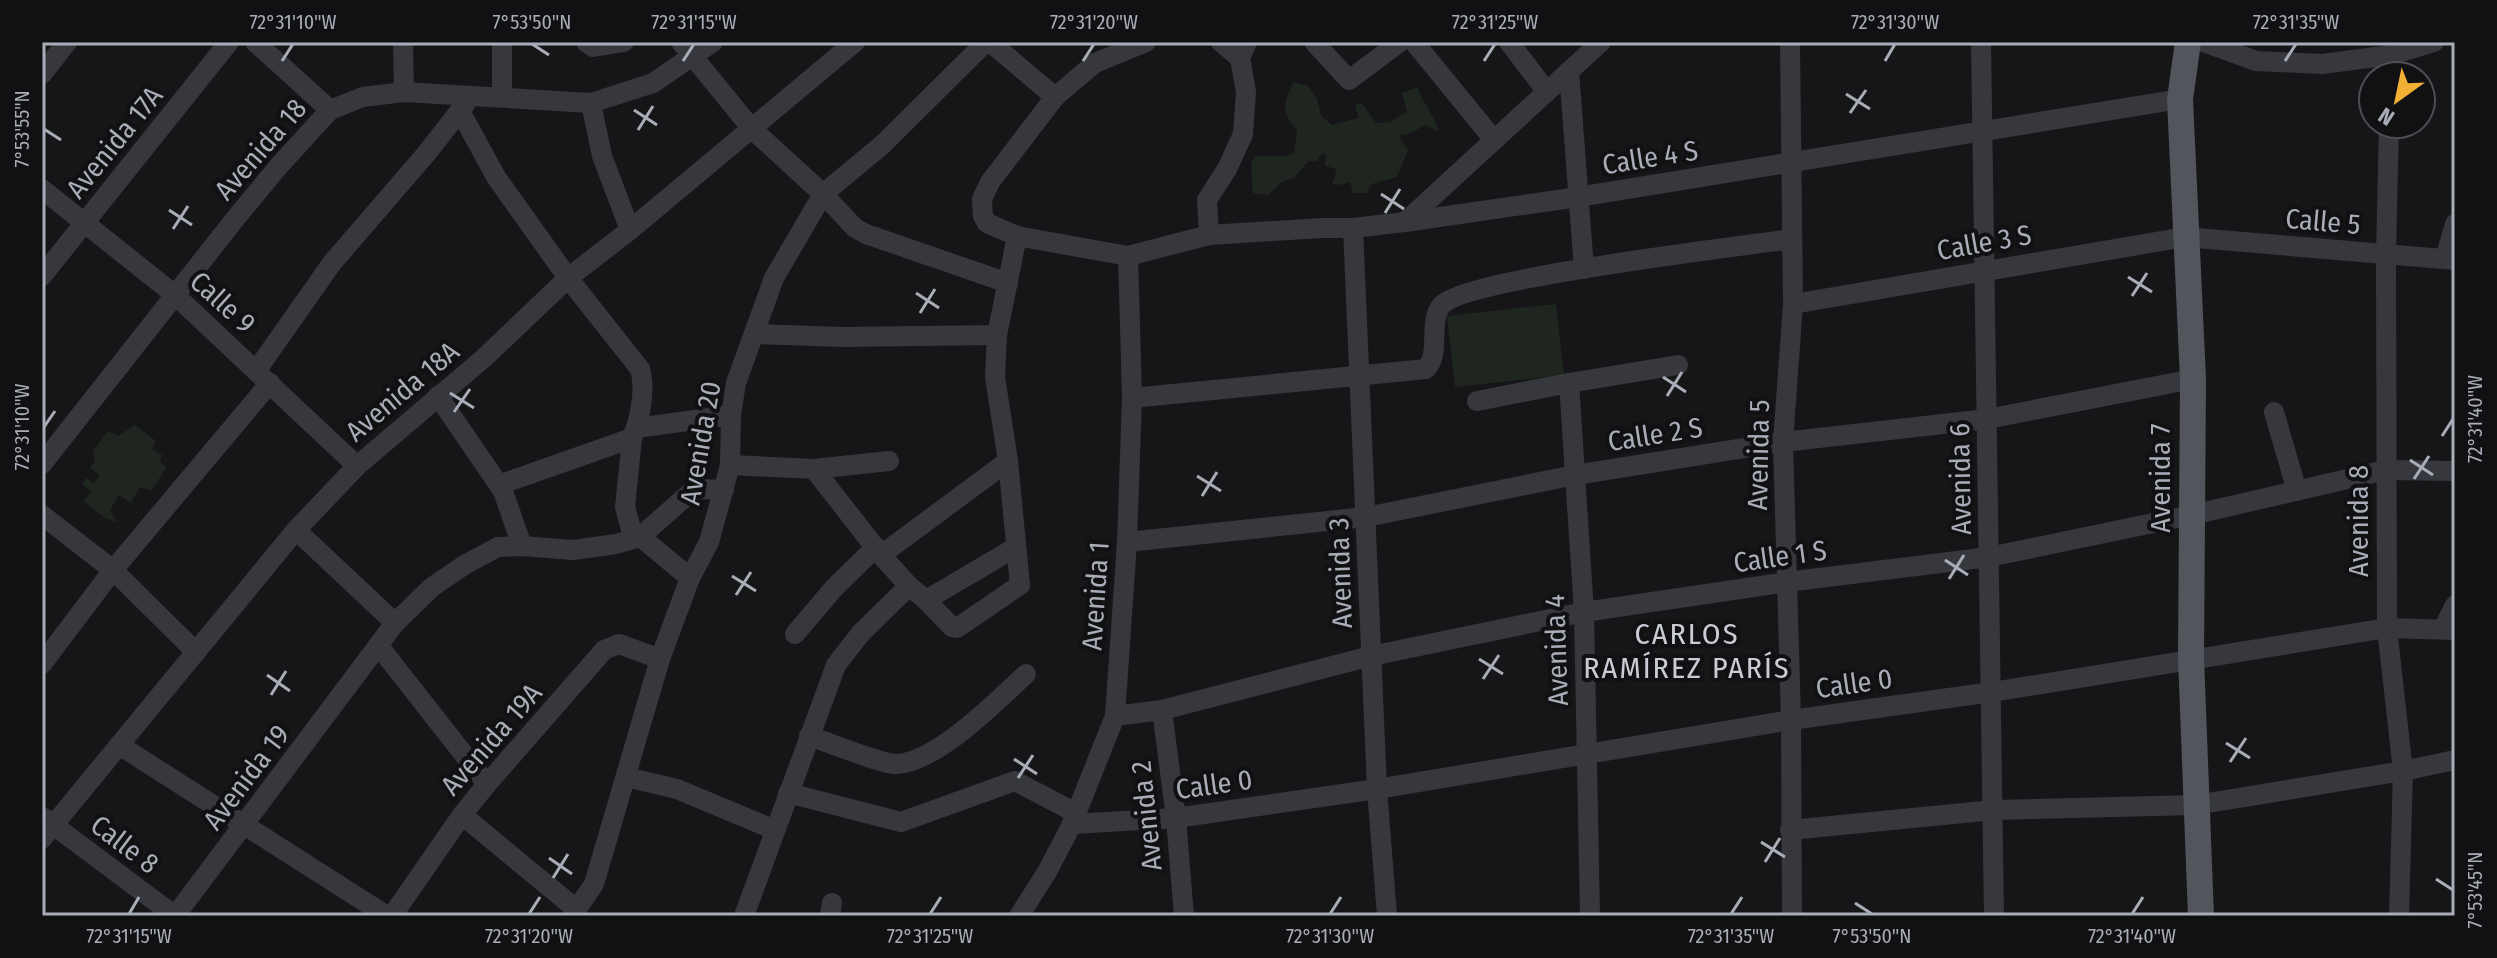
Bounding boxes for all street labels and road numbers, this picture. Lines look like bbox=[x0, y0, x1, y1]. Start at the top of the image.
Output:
street label: Avenida 17A bbox=[59, 80, 170, 205]
street label: Avenida 18 bbox=[208, 92, 313, 207]
street label: Calle 4 S bbox=[1600, 134, 1700, 181]
street label: Calle 5 bbox=[2284, 202, 2362, 241]
street label: Calle 3 S bbox=[1934, 218, 2034, 267]
street label: Calle 9 bbox=[183, 265, 262, 340]
street label: Avenida 18A bbox=[339, 334, 466, 448]
street label: Avenida 20 bbox=[673, 379, 728, 507]
street label: Avenida 5 bbox=[1741, 399, 1776, 511]
street label: Calle 2 S bbox=[1605, 411, 1705, 458]
street label: Avenida 6 bbox=[1943, 423, 1978, 535]
street label: Avenida 7 bbox=[2144, 423, 2177, 533]
street label: Avenida 8 bbox=[2342, 465, 2375, 577]
street label: Avenida 3 bbox=[1322, 517, 1359, 629]
street label: Calle 1 S bbox=[1731, 534, 1829, 579]
street label: Avenida 1 bbox=[1075, 541, 1116, 652]
street label: Avenida 4 bbox=[1538, 594, 1575, 706]
street label: Calle 0 bbox=[1814, 662, 1895, 705]
street label: Avenida 19A bbox=[434, 677, 549, 802]
street label: Avenida 19 bbox=[196, 718, 296, 836]
street label: Avenida 2 bbox=[1124, 759, 1169, 873]
street label: Calle 0 bbox=[1174, 763, 1255, 806]
street label: Calle 8 bbox=[84, 808, 165, 881]

